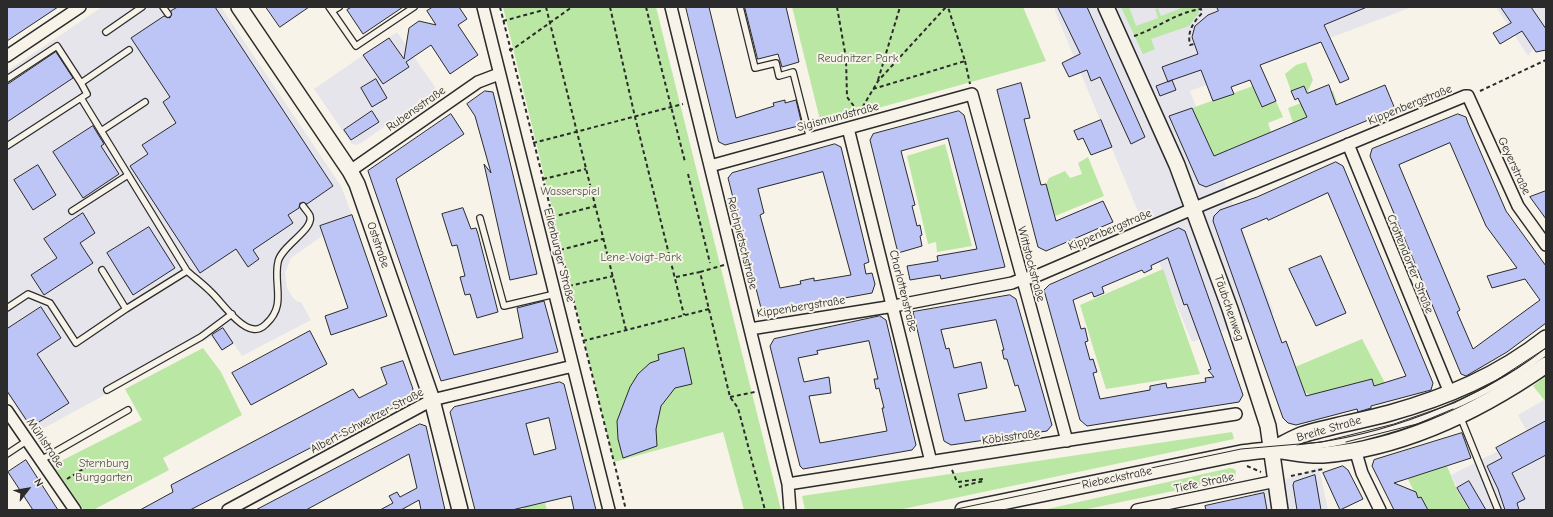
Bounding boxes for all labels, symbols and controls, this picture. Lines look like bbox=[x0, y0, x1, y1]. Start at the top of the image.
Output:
park label: Reudnitzer Park bbox=[818, 52, 898, 66]
street label: Kippenbergstraße bbox=[1366, 82, 1454, 128]
street label: Rubensstraße bbox=[384, 83, 448, 135]
street label: Sigismundstraße bbox=[796, 99, 880, 135]
street label: Geyerstraße bbox=[1494, 135, 1534, 197]
park label: Wasserspiel bbox=[540, 185, 600, 199]
street label: Reichpietschstraße bbox=[724, 195, 760, 291]
street label: Eilenburger Straße bbox=[540, 206, 578, 304]
street label: Kippenbergstraße bbox=[1066, 206, 1154, 254]
street label: Crottendorfer Straße bbox=[1384, 212, 1436, 316]
street label: Oststraße bbox=[363, 220, 393, 270]
street label: Wittstockstraße bbox=[1014, 225, 1048, 303]
street label: Charlottenstraße bbox=[886, 248, 920, 334]
park label: Lene-Voigt-Park bbox=[600, 251, 682, 265]
street label: Täubchenweg bbox=[1211, 273, 1247, 343]
street label: Kippenbergstraße bbox=[756, 293, 846, 321]
street label: Albert-Schweitzer-Straße bbox=[308, 385, 426, 457]
street label: Breite Straße bbox=[1295, 413, 1363, 445]
street label: Mühlstraße bbox=[23, 415, 67, 471]
street label: Köbisstraße bbox=[981, 426, 1041, 448]
park label: Sternburg Burggarten bbox=[75, 457, 133, 485]
street label: Riebeckstraße bbox=[1081, 464, 1153, 492]
north arrow bbox=[8, 469, 48, 509]
street label: Tiefe Straße bbox=[1173, 470, 1235, 496]
text: N bbox=[31, 476, 46, 489]

